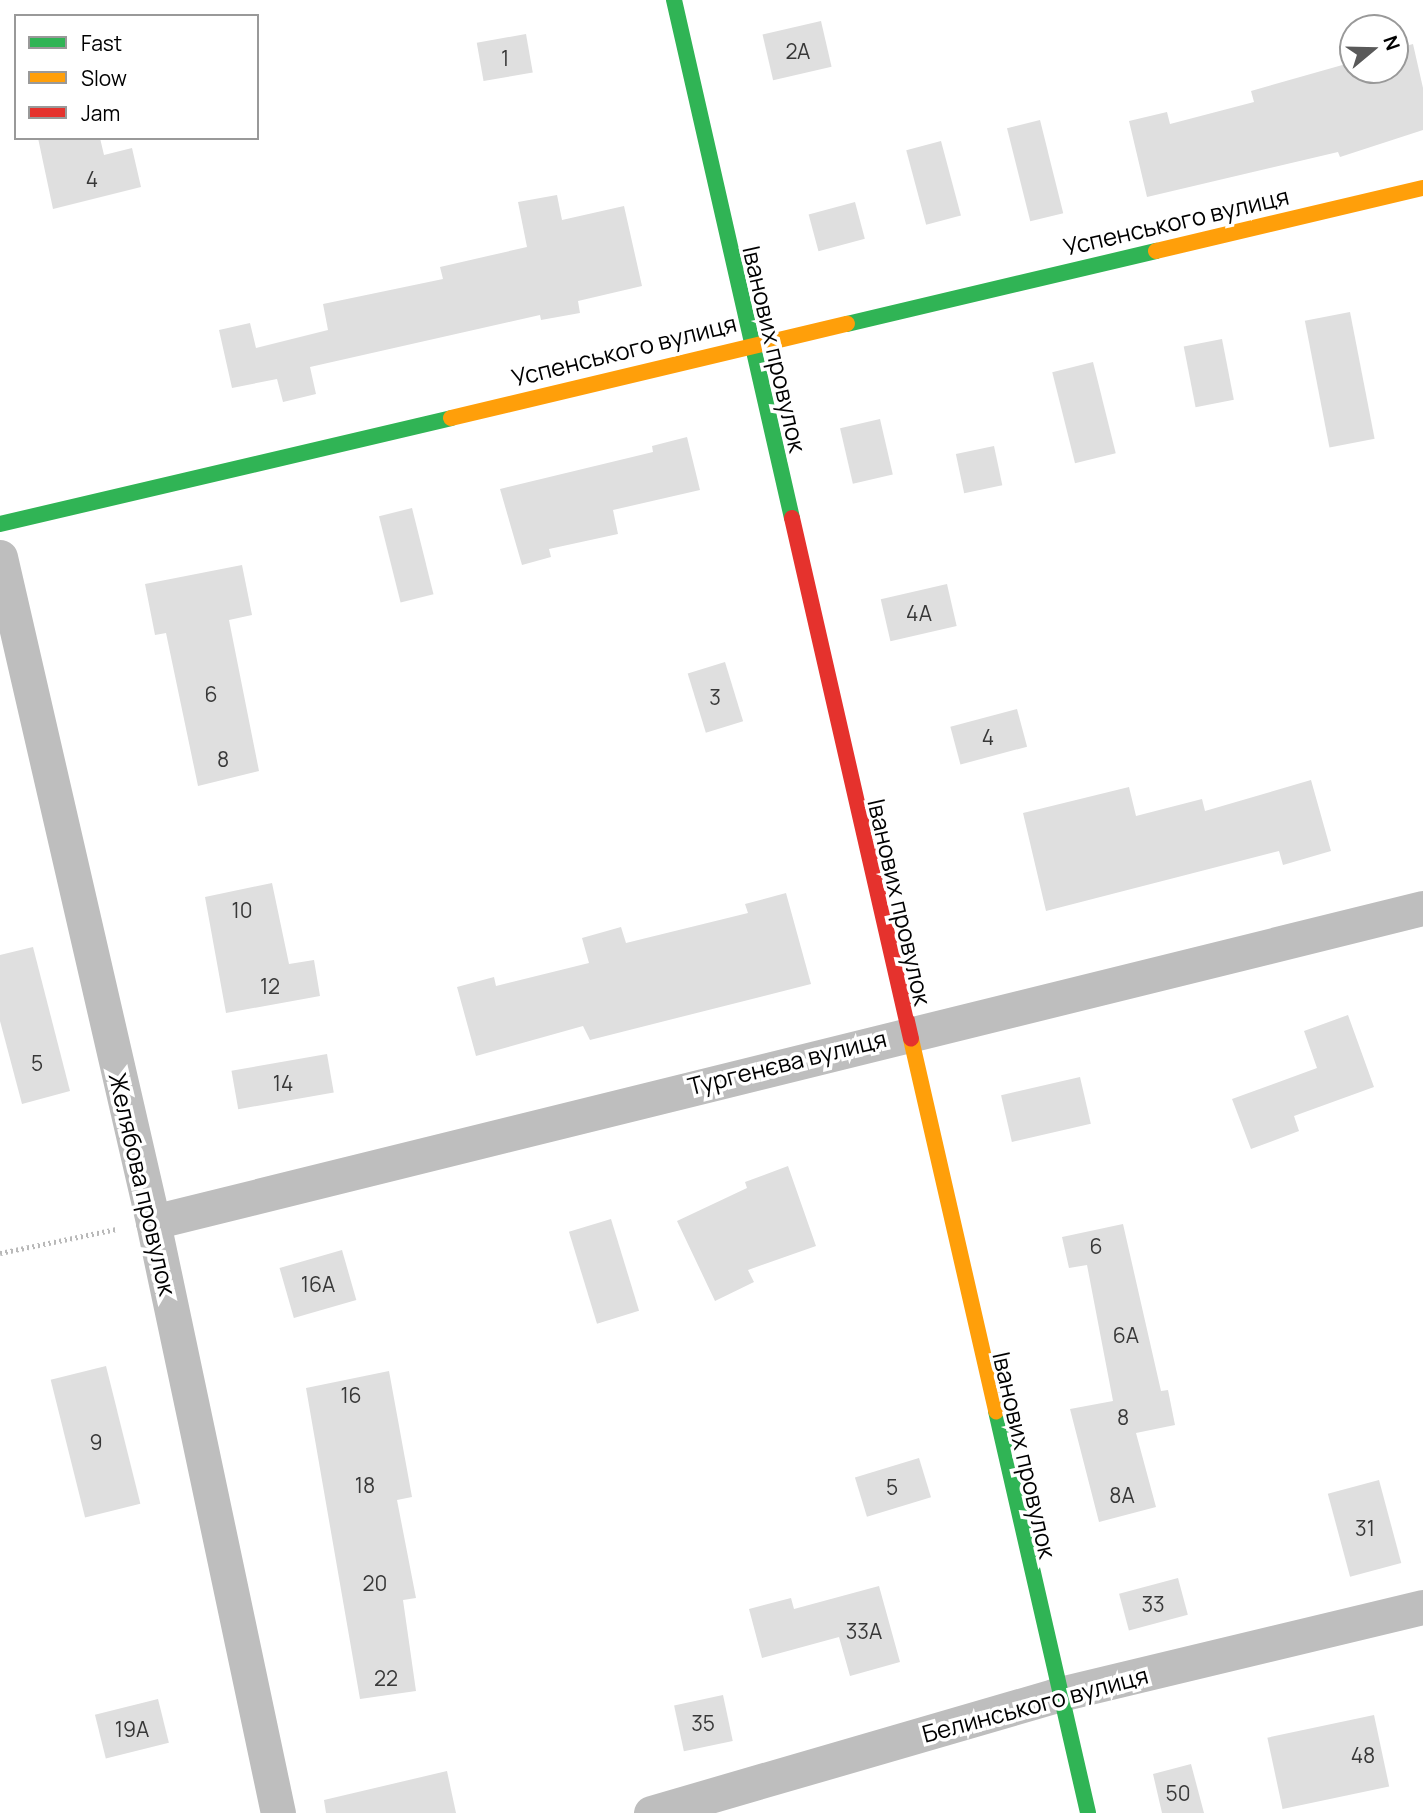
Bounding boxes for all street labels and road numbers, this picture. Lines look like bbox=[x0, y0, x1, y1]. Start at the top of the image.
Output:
street label: Успенського вулиця bbox=[1060, 181, 1292, 261]
street label: Іванових провулок bbox=[737, 243, 813, 455]
street label: Успенського вулиця bbox=[509, 308, 739, 392]
street label: Іванових провулок bbox=[862, 796, 938, 1008]
street label: Тургенєва вулиця bbox=[685, 1023, 889, 1101]
street label: Желябова провулок bbox=[103, 1070, 183, 1298]
street label: Іванових провулок bbox=[987, 1349, 1063, 1561]
street label: Белинського вулиця bbox=[919, 1660, 1151, 1748]

